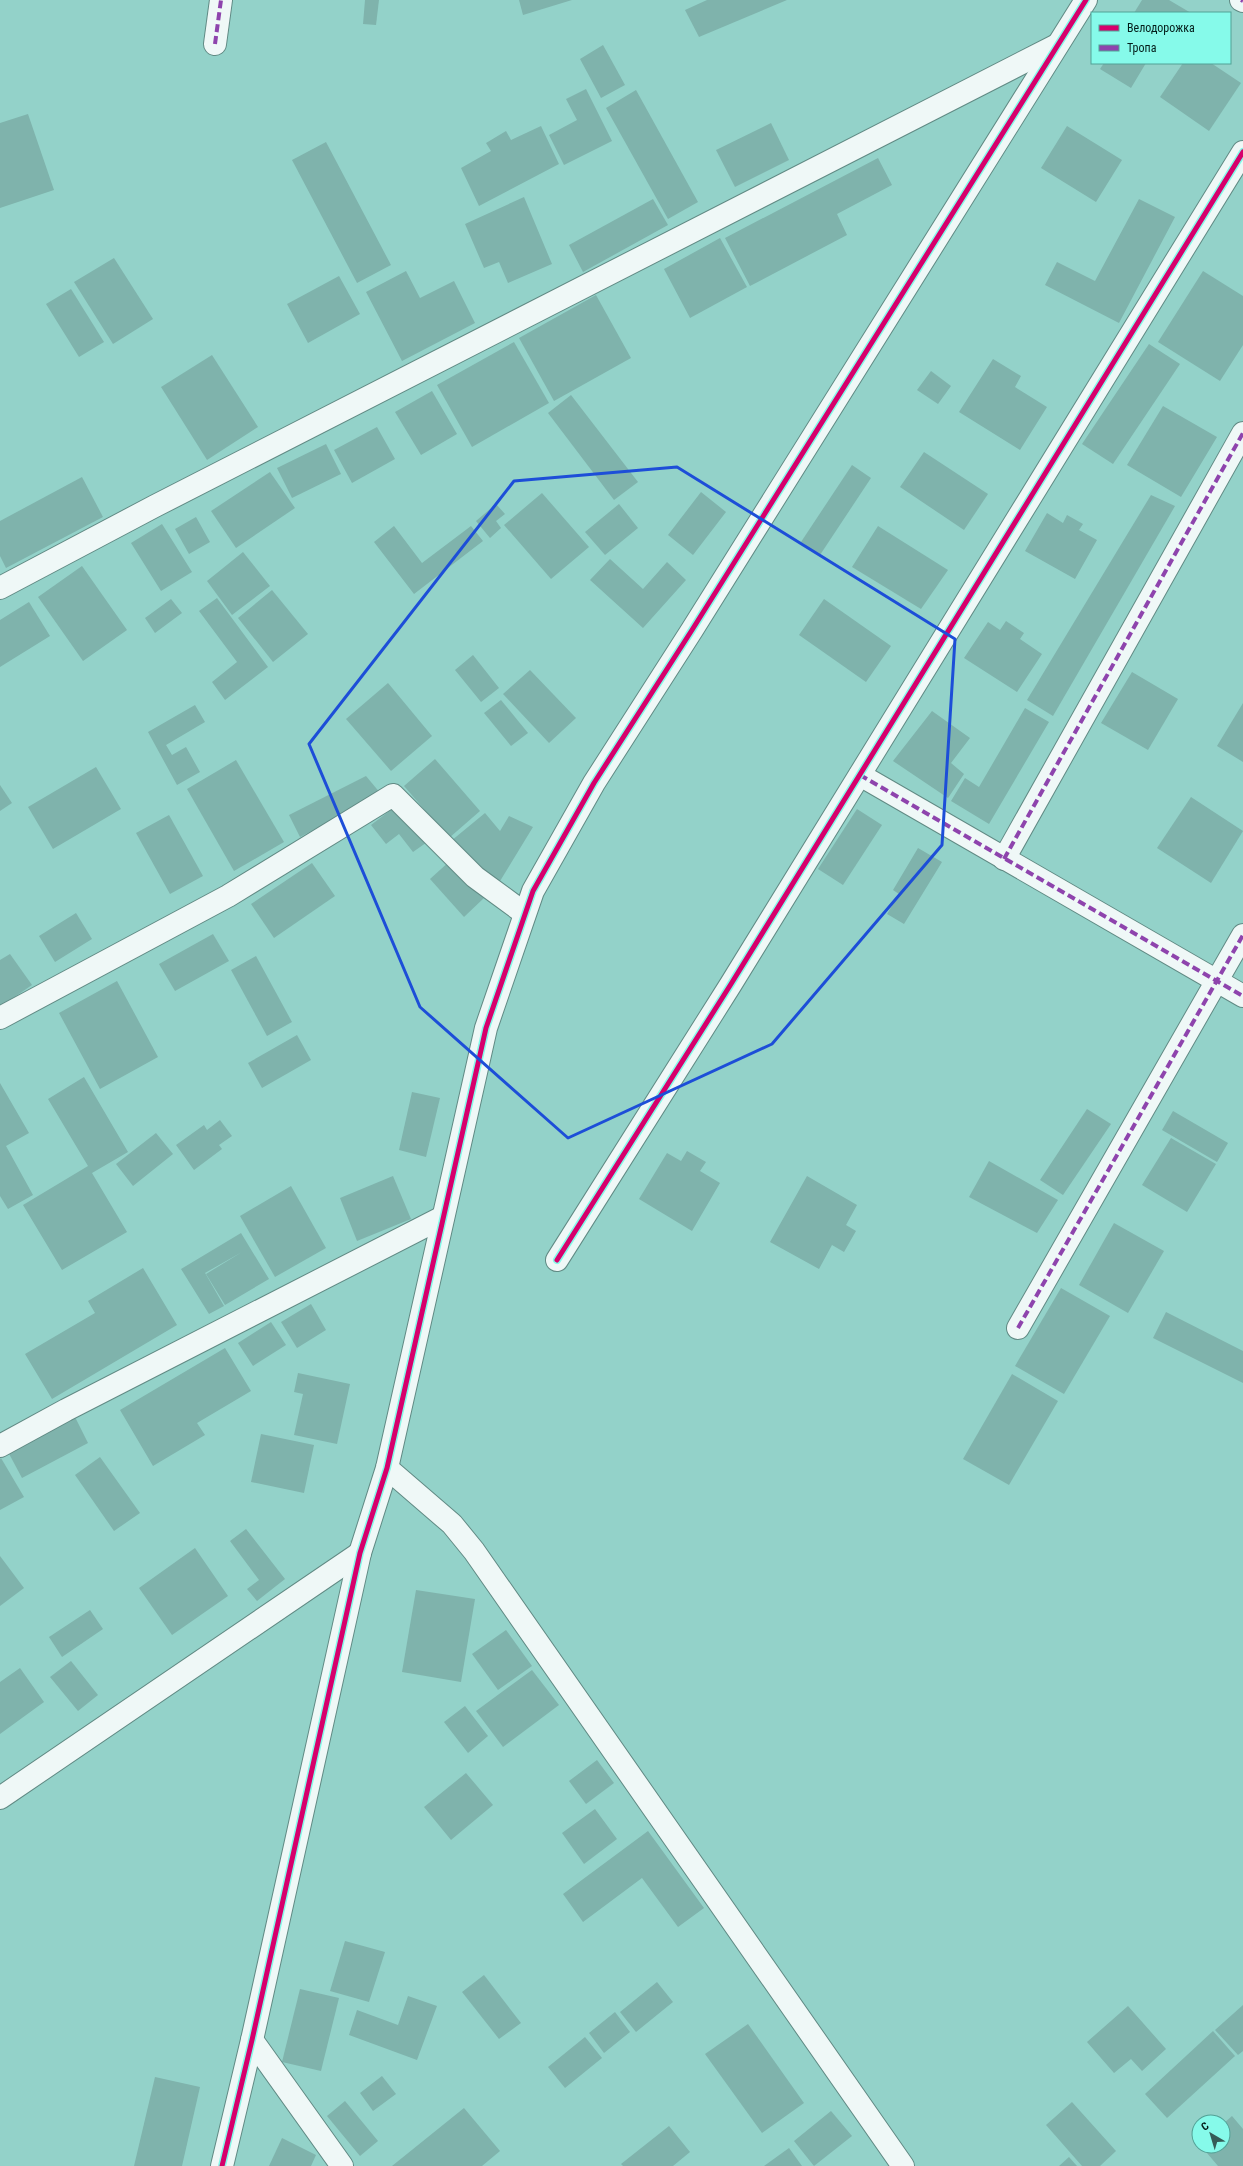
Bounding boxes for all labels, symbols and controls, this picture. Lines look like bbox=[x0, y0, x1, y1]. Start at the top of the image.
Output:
legend bbox=[1091, 12, 1231, 64]
text: Велодорожка bbox=[1127, 21, 1195, 35]
text: Тропа bbox=[1127, 41, 1157, 55]
north arrow bbox=[1191, 2114, 1231, 2154]
text: С bbox=[1199, 2119, 1212, 2134]

